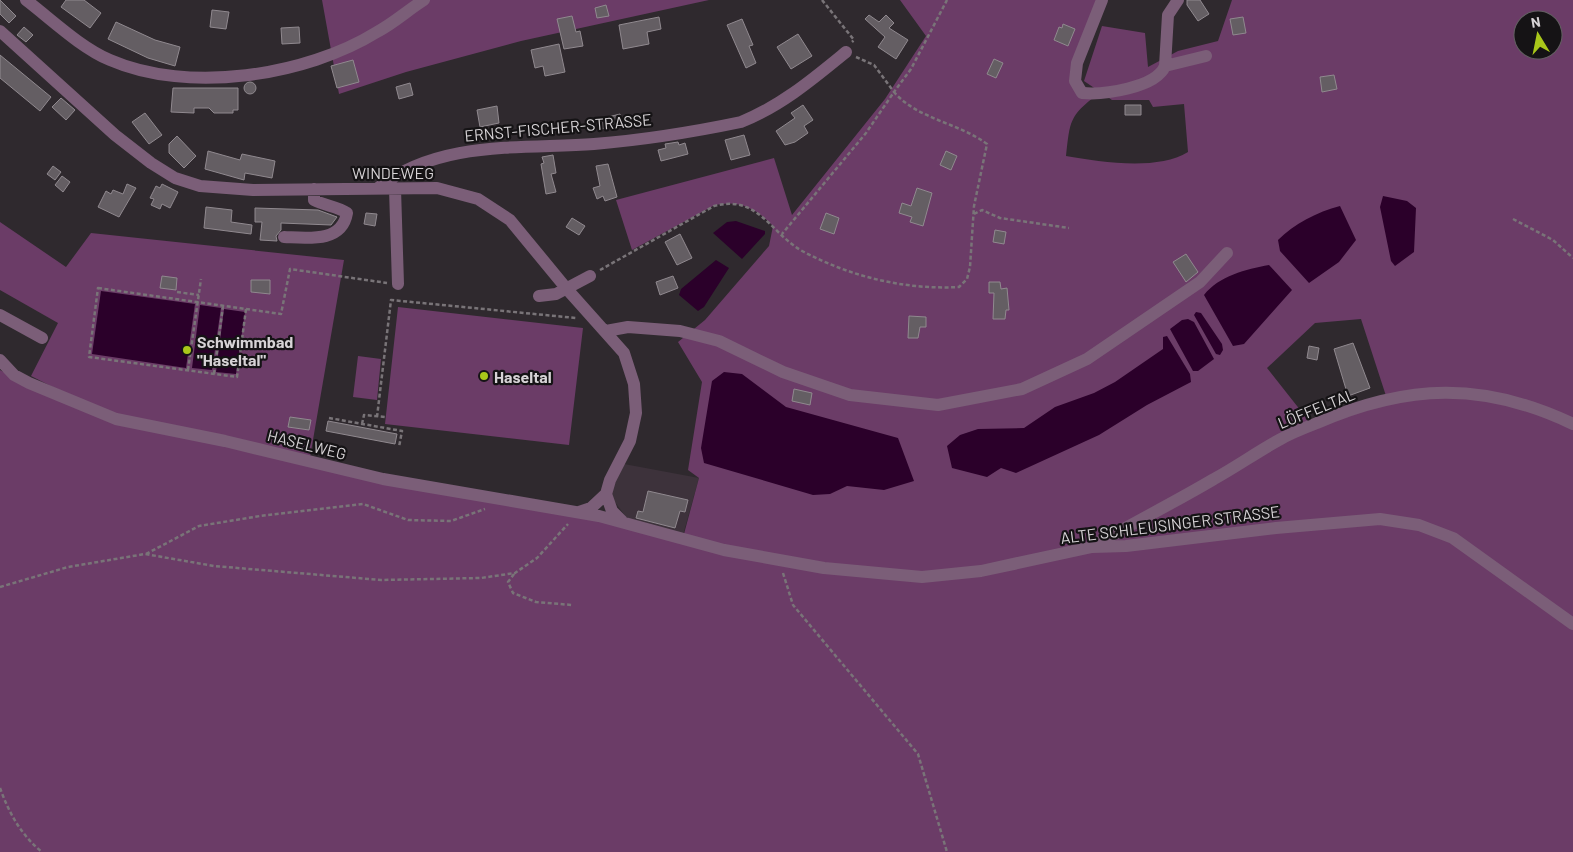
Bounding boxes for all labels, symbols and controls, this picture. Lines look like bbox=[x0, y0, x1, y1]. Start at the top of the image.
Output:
north arrow bbox=[1513, 10, 1563, 60]
text: N bbox=[1530, 13, 1542, 31]
street label: ERNST-FISCHER-STRASSE bbox=[463, 109, 653, 145]
street label: WINDEWEG bbox=[352, 163, 434, 182]
place label: Schwimmbad "Haseltal" bbox=[197, 332, 293, 369]
marker: Schwimmbad "Haseltal" bbox=[181, 344, 193, 356]
place label: Haseltal bbox=[494, 367, 552, 386]
marker: Haseltal bbox=[478, 370, 490, 382]
street label: LÖFFELTAL bbox=[1275, 384, 1357, 432]
street label: HASELWEG bbox=[266, 425, 348, 463]
street label: ALTE SCHLEUSINGER STRASSE bbox=[1059, 501, 1281, 547]

